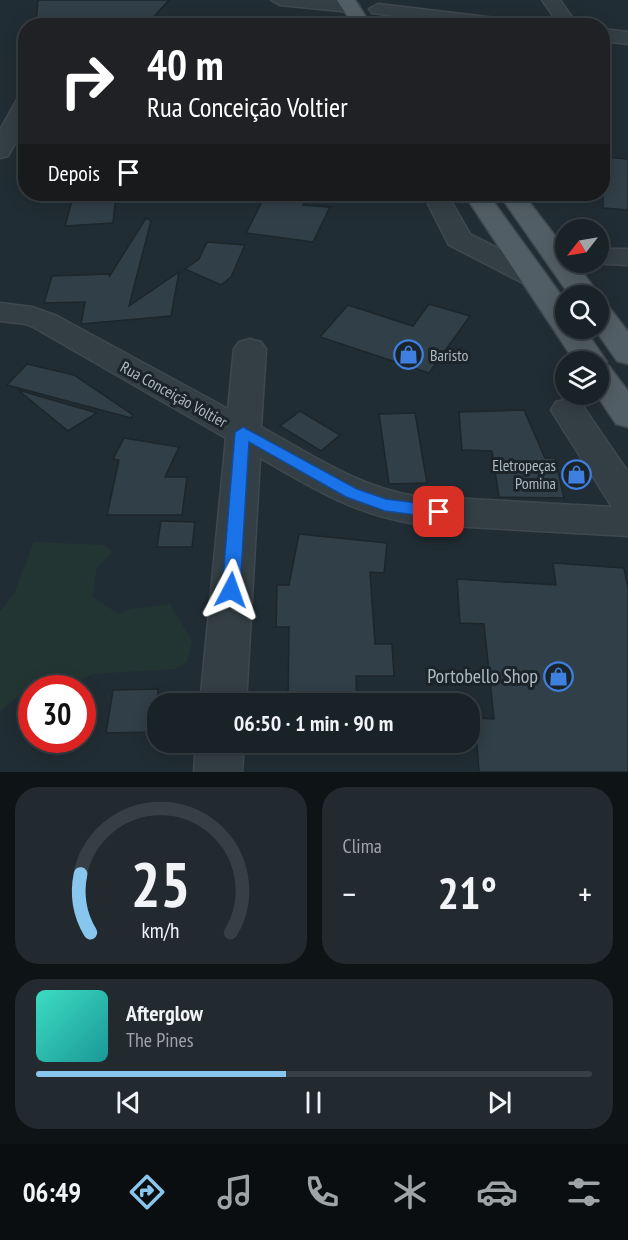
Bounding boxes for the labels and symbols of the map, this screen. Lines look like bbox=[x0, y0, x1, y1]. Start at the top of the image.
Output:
north arrow bbox=[555, 219, 609, 273]
shop icon: Baristo bbox=[393, 339, 425, 371]
place label: Baristo bbox=[430, 345, 468, 365]
street label: Rua Conceição Voltier bbox=[117, 356, 231, 432]
place label: Eletropeças Pomina bbox=[492, 455, 556, 493]
shop icon: Eletropeças Pomina bbox=[561, 458, 593, 490]
pin bbox=[413, 486, 464, 537]
position arrow bbox=[199, 558, 263, 622]
shop icon: Portobello Shop bbox=[543, 660, 575, 692]
place label: Portobello Shop bbox=[427, 663, 538, 689]
speed limit sign: 30 bbox=[18, 675, 96, 753]

